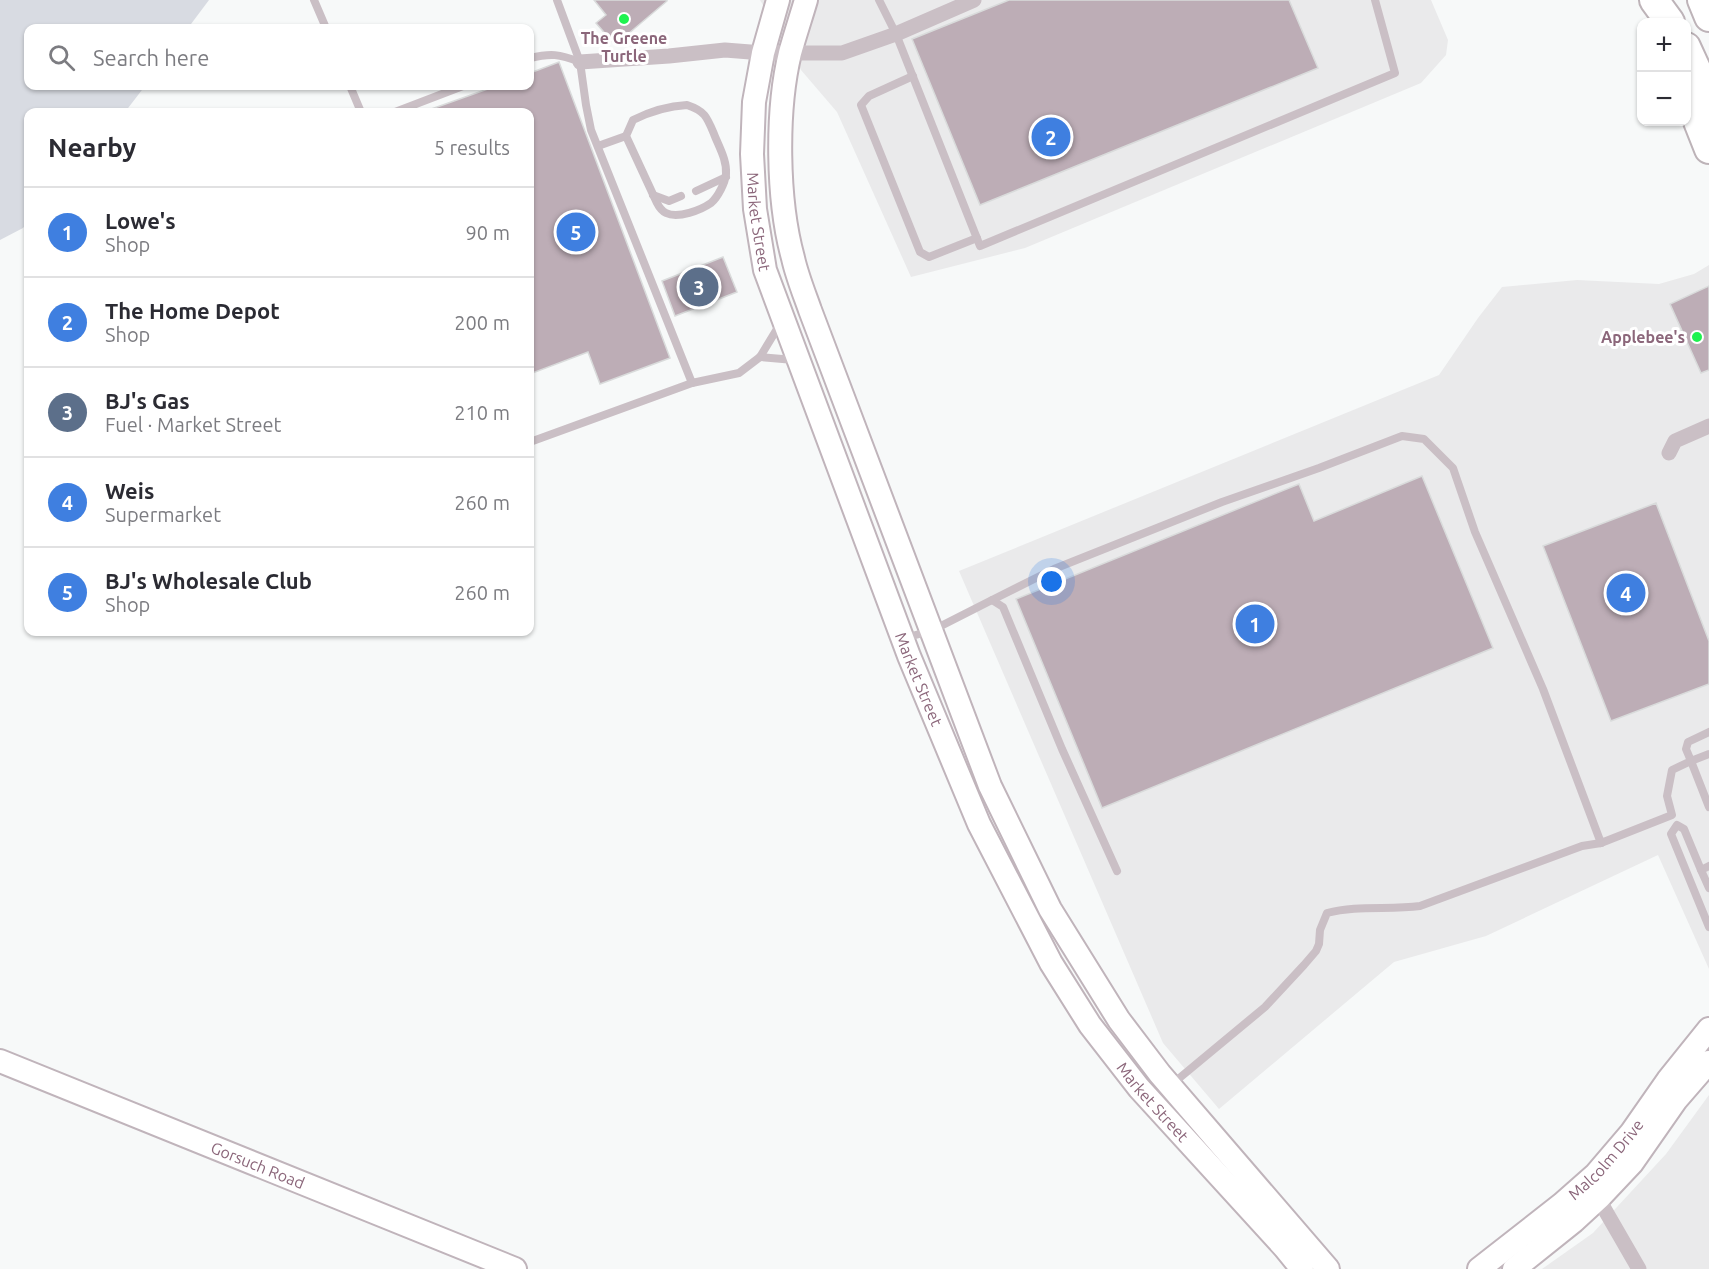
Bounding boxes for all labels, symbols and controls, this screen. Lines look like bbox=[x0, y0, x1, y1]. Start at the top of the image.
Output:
marker: The Greene Turtle bbox=[617, 12, 631, 26]
map controls bbox=[1637, 18, 1691, 126]
button: + bbox=[1637, 18, 1691, 72]
search box bbox=[24, 24, 534, 90]
place label: The Greene Turtle bbox=[581, 29, 667, 65]
icon: search bbox=[45, 41, 78, 74]
text: Search here bbox=[93, 45, 209, 70]
button: − bbox=[1637, 72, 1691, 126]
pin: 2 bbox=[1032, 114, 1070, 160]
text: Nearby bbox=[48, 133, 136, 162]
text: 5 results bbox=[434, 136, 510, 159]
street label: Market Street bbox=[744, 172, 774, 273]
text: Lowe's bbox=[105, 208, 176, 233]
pin: 5 bbox=[556, 210, 596, 254]
text: 1 bbox=[62, 221, 73, 244]
text: 90 m bbox=[466, 221, 510, 244]
text: Shop bbox=[105, 233, 150, 256]
pin: 3 bbox=[680, 264, 718, 310]
text: The Home Depot bbox=[105, 298, 280, 323]
text: 2 bbox=[62, 311, 73, 334]
text: 200 m bbox=[454, 311, 510, 334]
text: Shop bbox=[105, 323, 150, 346]
place label: Applebee's bbox=[1601, 328, 1685, 346]
marker: Applebee's bbox=[1690, 330, 1704, 344]
text: BJ's Gas bbox=[105, 388, 190, 413]
text: 3 bbox=[62, 401, 73, 424]
text: 210 m bbox=[454, 401, 510, 424]
text: Fuel · Market Street bbox=[105, 413, 281, 436]
text: Weis bbox=[105, 478, 154, 503]
text: 4 bbox=[62, 491, 73, 514]
text: 260 m bbox=[454, 491, 510, 514]
text: Supermarket bbox=[105, 503, 221, 526]
your location bbox=[1037, 567, 1066, 596]
text: BJ's Wholesale Club bbox=[105, 568, 312, 593]
pin: 4 bbox=[1606, 570, 1646, 616]
text: 5 bbox=[62, 581, 73, 604]
text: 260 m bbox=[454, 581, 510, 604]
text: Shop bbox=[105, 593, 150, 616]
pin: 1 bbox=[1236, 602, 1274, 646]
street label: Market Street bbox=[892, 630, 946, 729]
street label: Market Street bbox=[1113, 1059, 1193, 1146]
street label: Malcolm Drive bbox=[1564, 1116, 1647, 1203]
street label: Gorsuch Road bbox=[208, 1138, 307, 1192]

